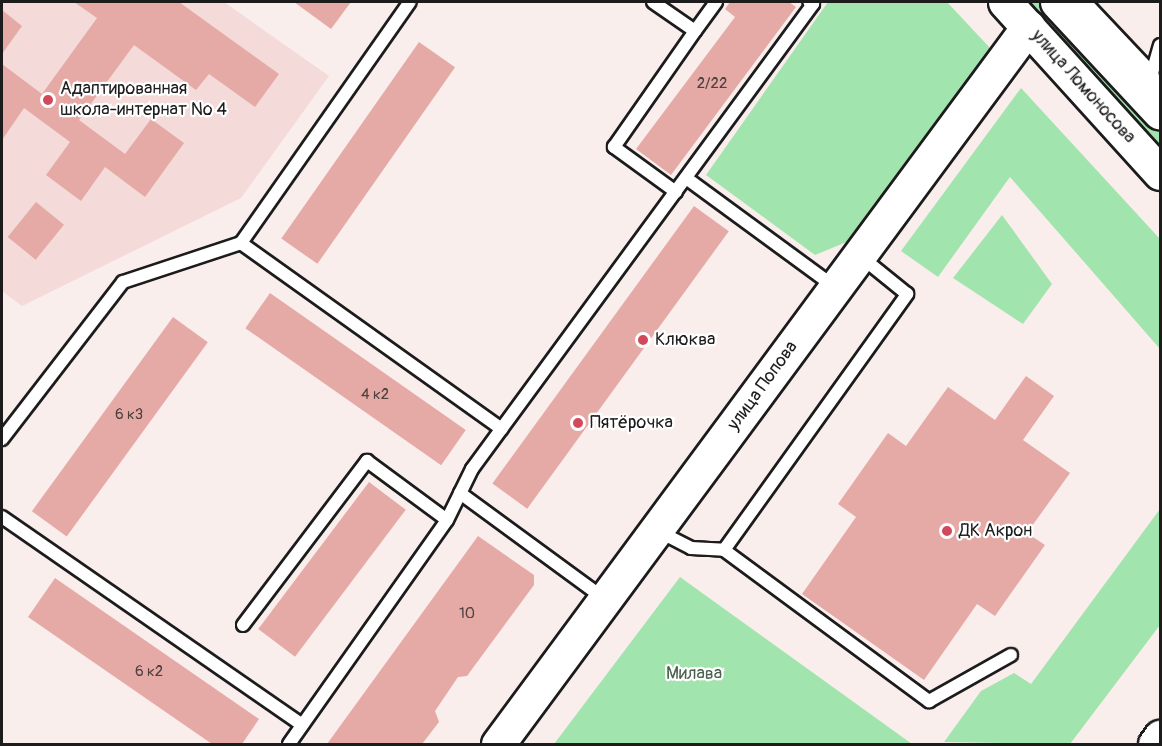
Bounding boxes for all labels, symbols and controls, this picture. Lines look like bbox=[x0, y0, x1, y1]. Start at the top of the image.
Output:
street label: улица Ломоносова bbox=[1026, 26, 1140, 148]
house number: 2/22 bbox=[697, 75, 727, 93]
place label: Адаптированная школа-интернат № 4 bbox=[60, 79, 227, 122]
marker: Адаптированная школа-интернат № 4 bbox=[41, 93, 55, 107]
place label: Клюква bbox=[655, 329, 715, 351]
marker: Клюква bbox=[636, 333, 650, 347]
street label: улица Попова bbox=[723, 337, 803, 435]
house number: 4 к2 bbox=[361, 386, 389, 404]
house number: 6 к3 bbox=[115, 406, 143, 424]
place label: Пятёрочка bbox=[590, 412, 673, 434]
marker: Пятёрочка bbox=[571, 416, 585, 430]
place label: ДК Акрон bbox=[959, 520, 1032, 542]
marker: ДК Акрон bbox=[940, 524, 954, 538]
house number: 10 bbox=[459, 605, 475, 623]
house number: 6 к2 bbox=[135, 663, 163, 681]
park label: Милава bbox=[666, 663, 722, 685]

